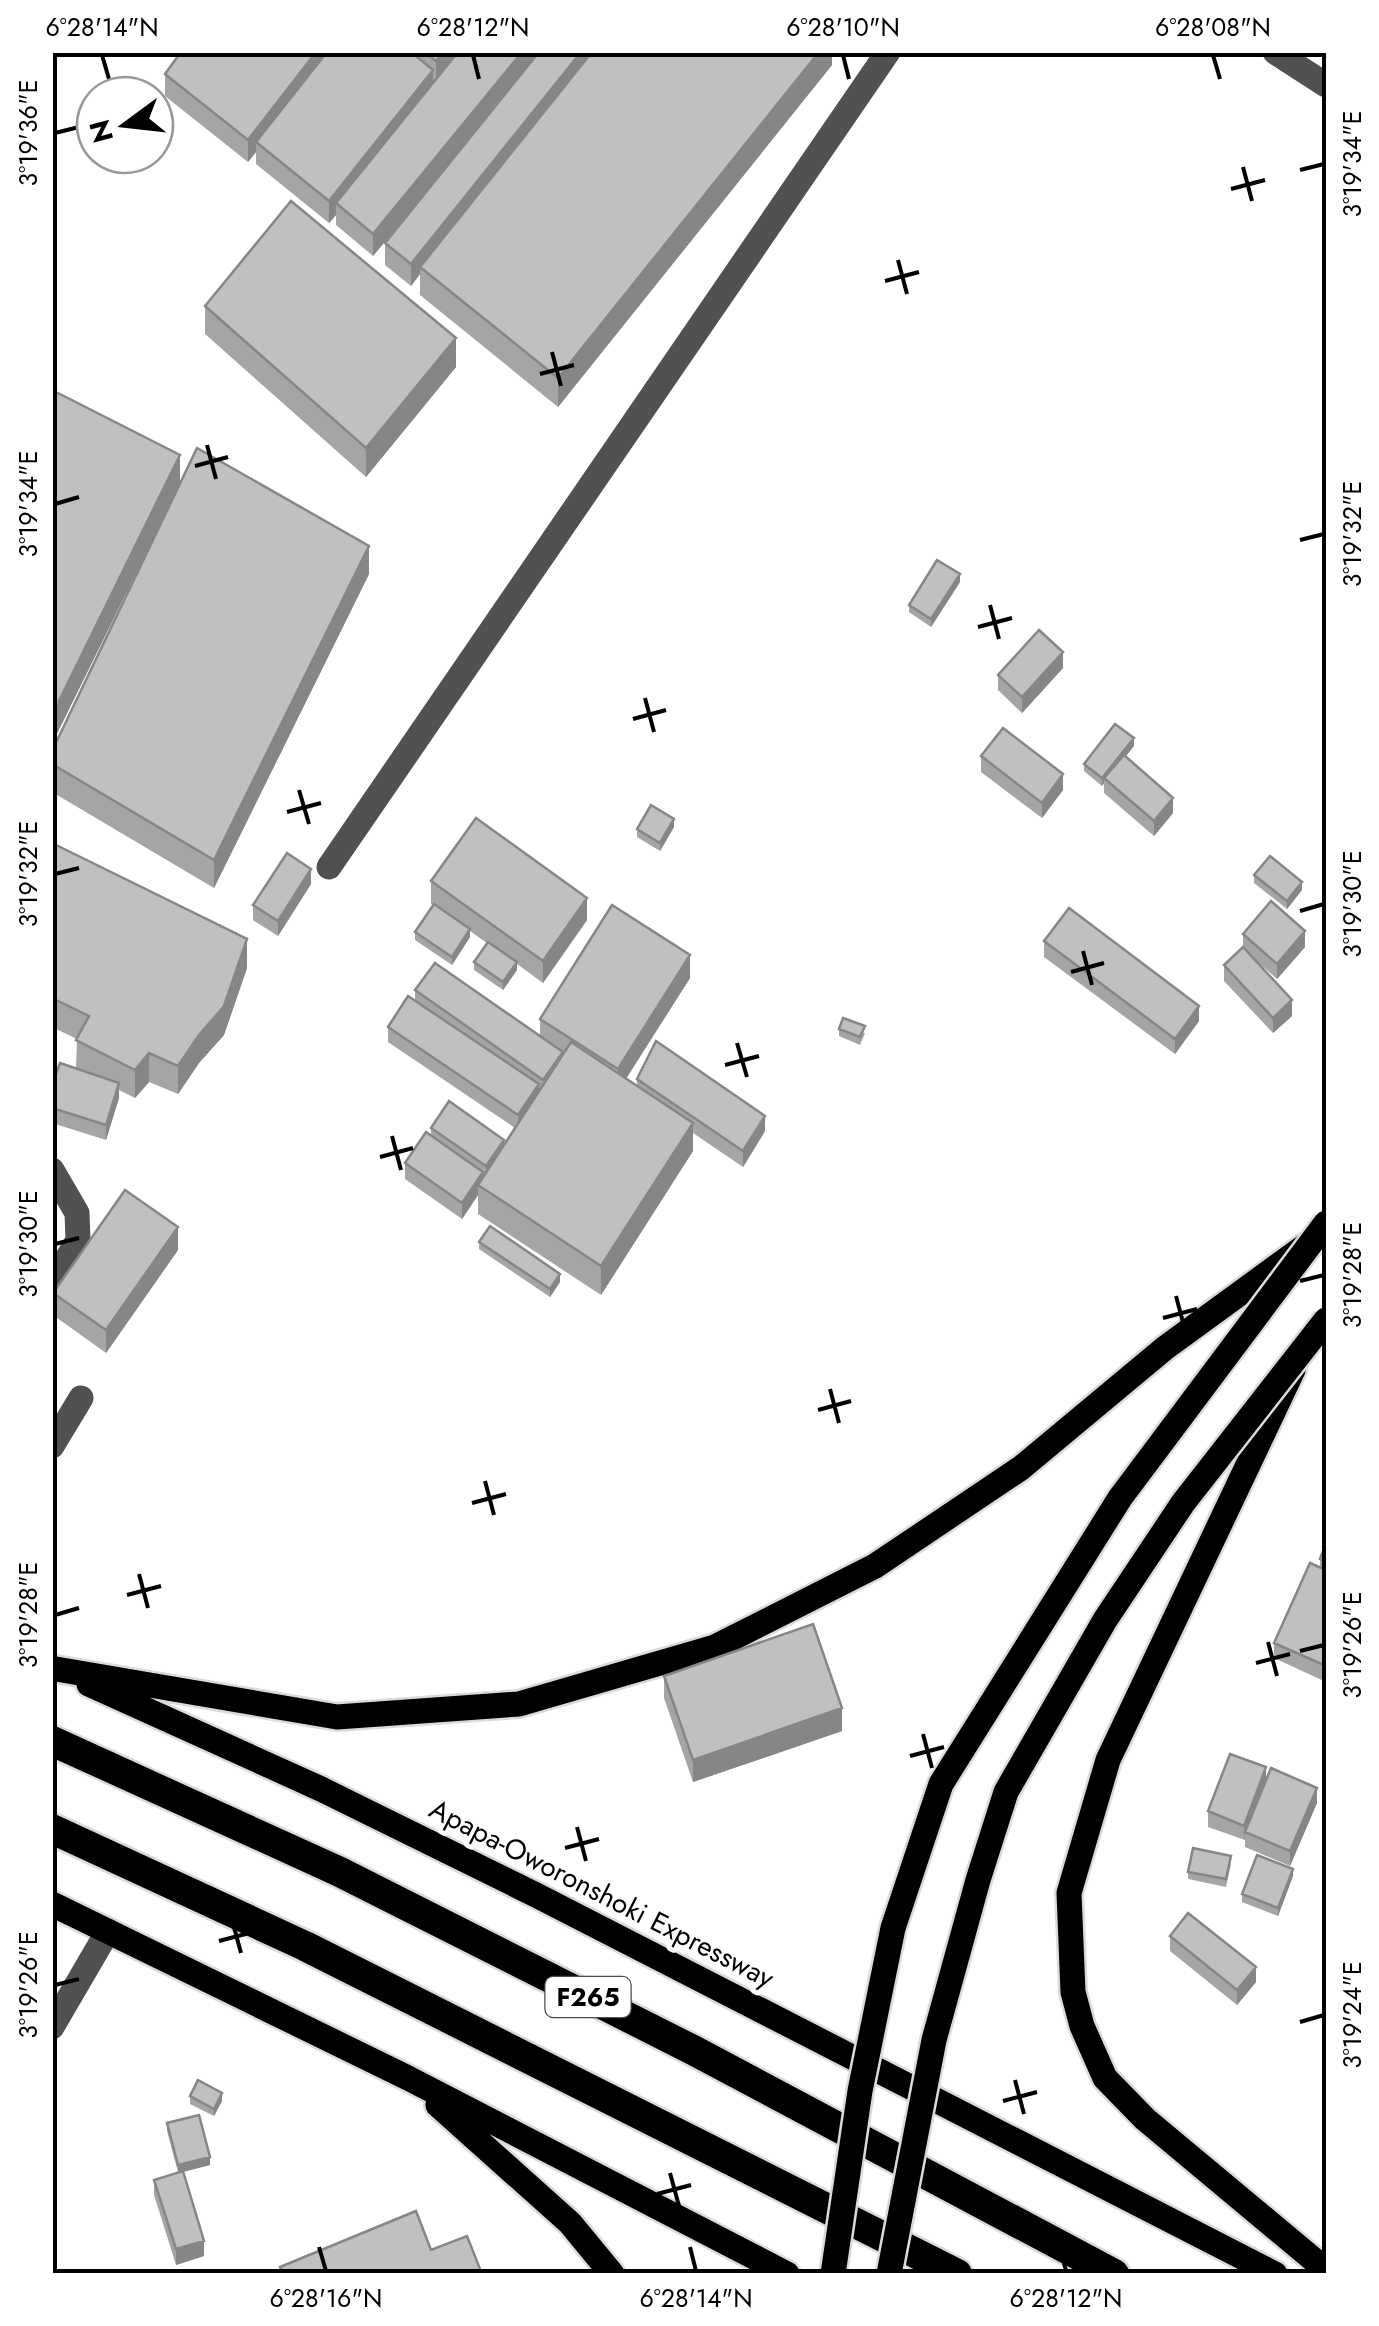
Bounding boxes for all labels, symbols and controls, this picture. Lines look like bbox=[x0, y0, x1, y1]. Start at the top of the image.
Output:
text: 6°28'14"N bbox=[45, 9, 159, 45]
text: 6°28'12"N bbox=[417, 9, 529, 45]
text: 6°28'10"N bbox=[786, 9, 900, 45]
text: 6°28'08"N bbox=[1155, 9, 1271, 45]
north arrow bbox=[75, 75, 175, 175]
text: 3°19'36"E bbox=[10, 80, 46, 186]
text: 3°19'34"E bbox=[1334, 111, 1370, 217]
text: N bbox=[79, 115, 124, 147]
text: 3°19'34"E bbox=[10, 451, 46, 557]
text: 3°19'32"E bbox=[1334, 481, 1370, 587]
text: 3°19'32"E bbox=[10, 821, 46, 927]
text: 3°19'30"E bbox=[1334, 850, 1370, 958]
text: 3°19'30"E bbox=[10, 1190, 46, 1298]
text: 3°19'28"E bbox=[1334, 1222, 1370, 1328]
text: 3°19'28"E bbox=[10, 1562, 46, 1668]
text: 3°19'26"E bbox=[1334, 1591, 1370, 1699]
street label: Apapa-Oworonshoki Expressway bbox=[422, 1788, 782, 1999]
text: 3°19'26"E bbox=[10, 1931, 46, 2039]
text: 3°19'24"E bbox=[1334, 1961, 1370, 2069]
road number: F265 bbox=[546, 1977, 630, 2017]
text: 6°28'16"N bbox=[269, 2280, 383, 2316]
text: 6°28'14"N bbox=[639, 2280, 753, 2316]
text: 6°28'12"N bbox=[1010, 2280, 1122, 2316]

